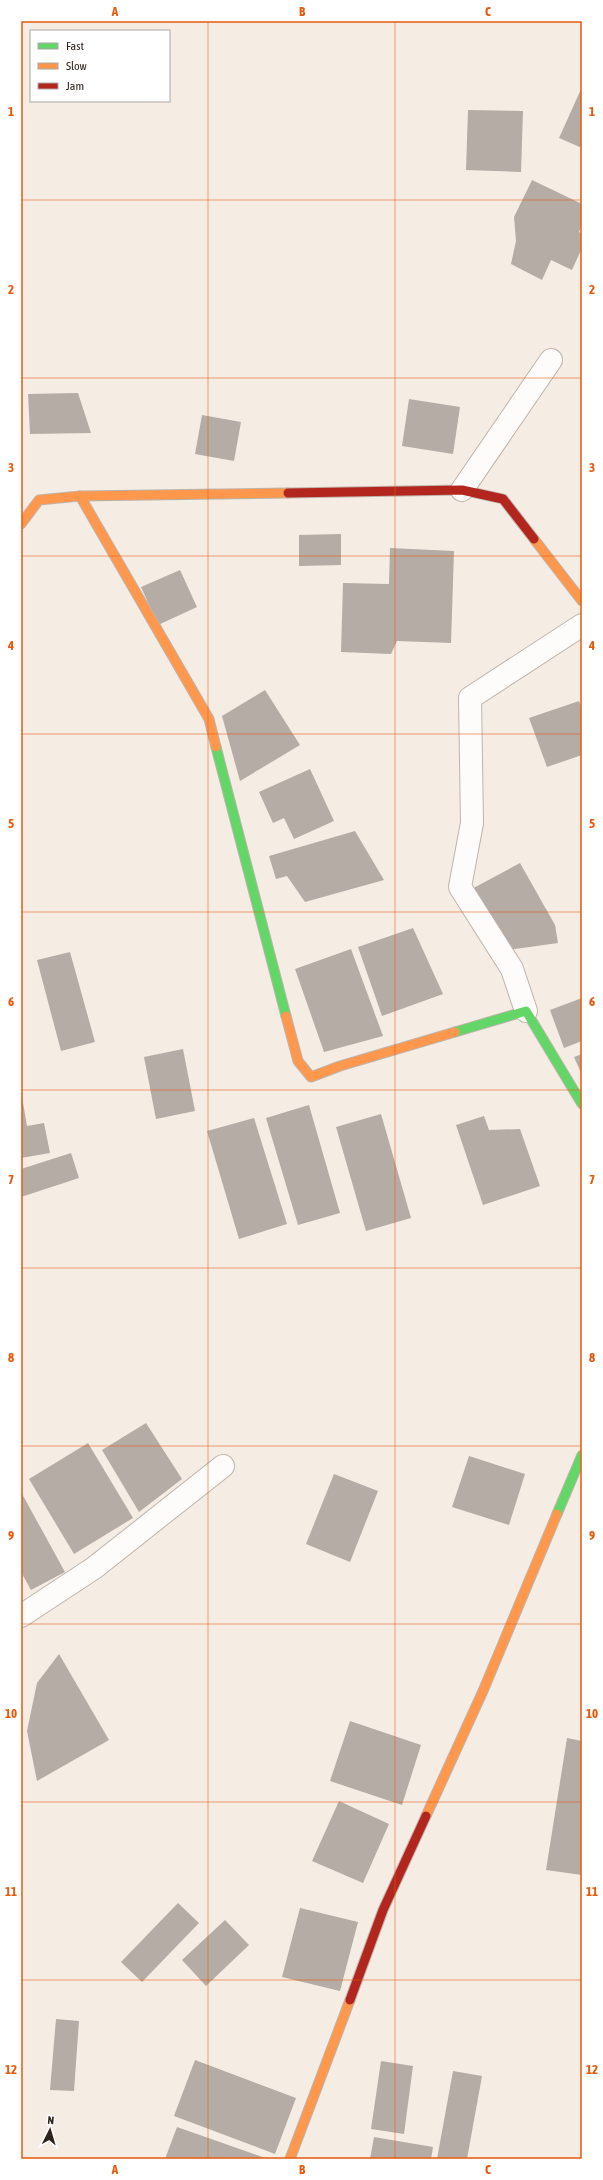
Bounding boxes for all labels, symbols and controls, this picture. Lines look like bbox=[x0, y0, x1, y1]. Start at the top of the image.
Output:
text: A bbox=[111, 4, 119, 19]
text: B bbox=[299, 4, 306, 19]
text: C bbox=[485, 4, 491, 19]
legend bbox=[30, 30, 170, 102]
text: Fast bbox=[66, 39, 84, 53]
text: Slow bbox=[66, 59, 87, 73]
text: Jam bbox=[66, 79, 84, 93]
text: 1 bbox=[8, 104, 14, 119]
text: 1 bbox=[589, 104, 595, 119]
text: 2 bbox=[8, 282, 14, 297]
text: 2 bbox=[589, 282, 595, 297]
text: 3 bbox=[8, 460, 14, 475]
text: 3 bbox=[589, 460, 595, 475]
text: 4 bbox=[7, 638, 14, 653]
text: 4 bbox=[588, 638, 595, 653]
text: 5 bbox=[8, 816, 14, 831]
text: 5 bbox=[589, 816, 595, 831]
text: 6 bbox=[8, 994, 14, 1009]
text: 6 bbox=[589, 994, 595, 1009]
text: 7 bbox=[8, 1172, 14, 1187]
text: 7 bbox=[589, 1172, 595, 1187]
text: 8 bbox=[8, 1350, 14, 1365]
text: 8 bbox=[589, 1350, 595, 1365]
text: 9 bbox=[8, 1528, 14, 1543]
text: 9 bbox=[589, 1528, 595, 1543]
text: 10 bbox=[5, 1706, 17, 1721]
text: 10 bbox=[586, 1706, 598, 1721]
text: 11 bbox=[5, 1884, 17, 1899]
text: 11 bbox=[586, 1884, 598, 1899]
text: 12 bbox=[5, 2062, 17, 2077]
text: 12 bbox=[586, 2062, 598, 2077]
north arrow bbox=[30, 2110, 70, 2150]
text: N bbox=[47, 2114, 55, 2126]
text: A bbox=[111, 2162, 119, 2177]
text: B bbox=[299, 2162, 306, 2177]
text: C bbox=[485, 2162, 491, 2177]

